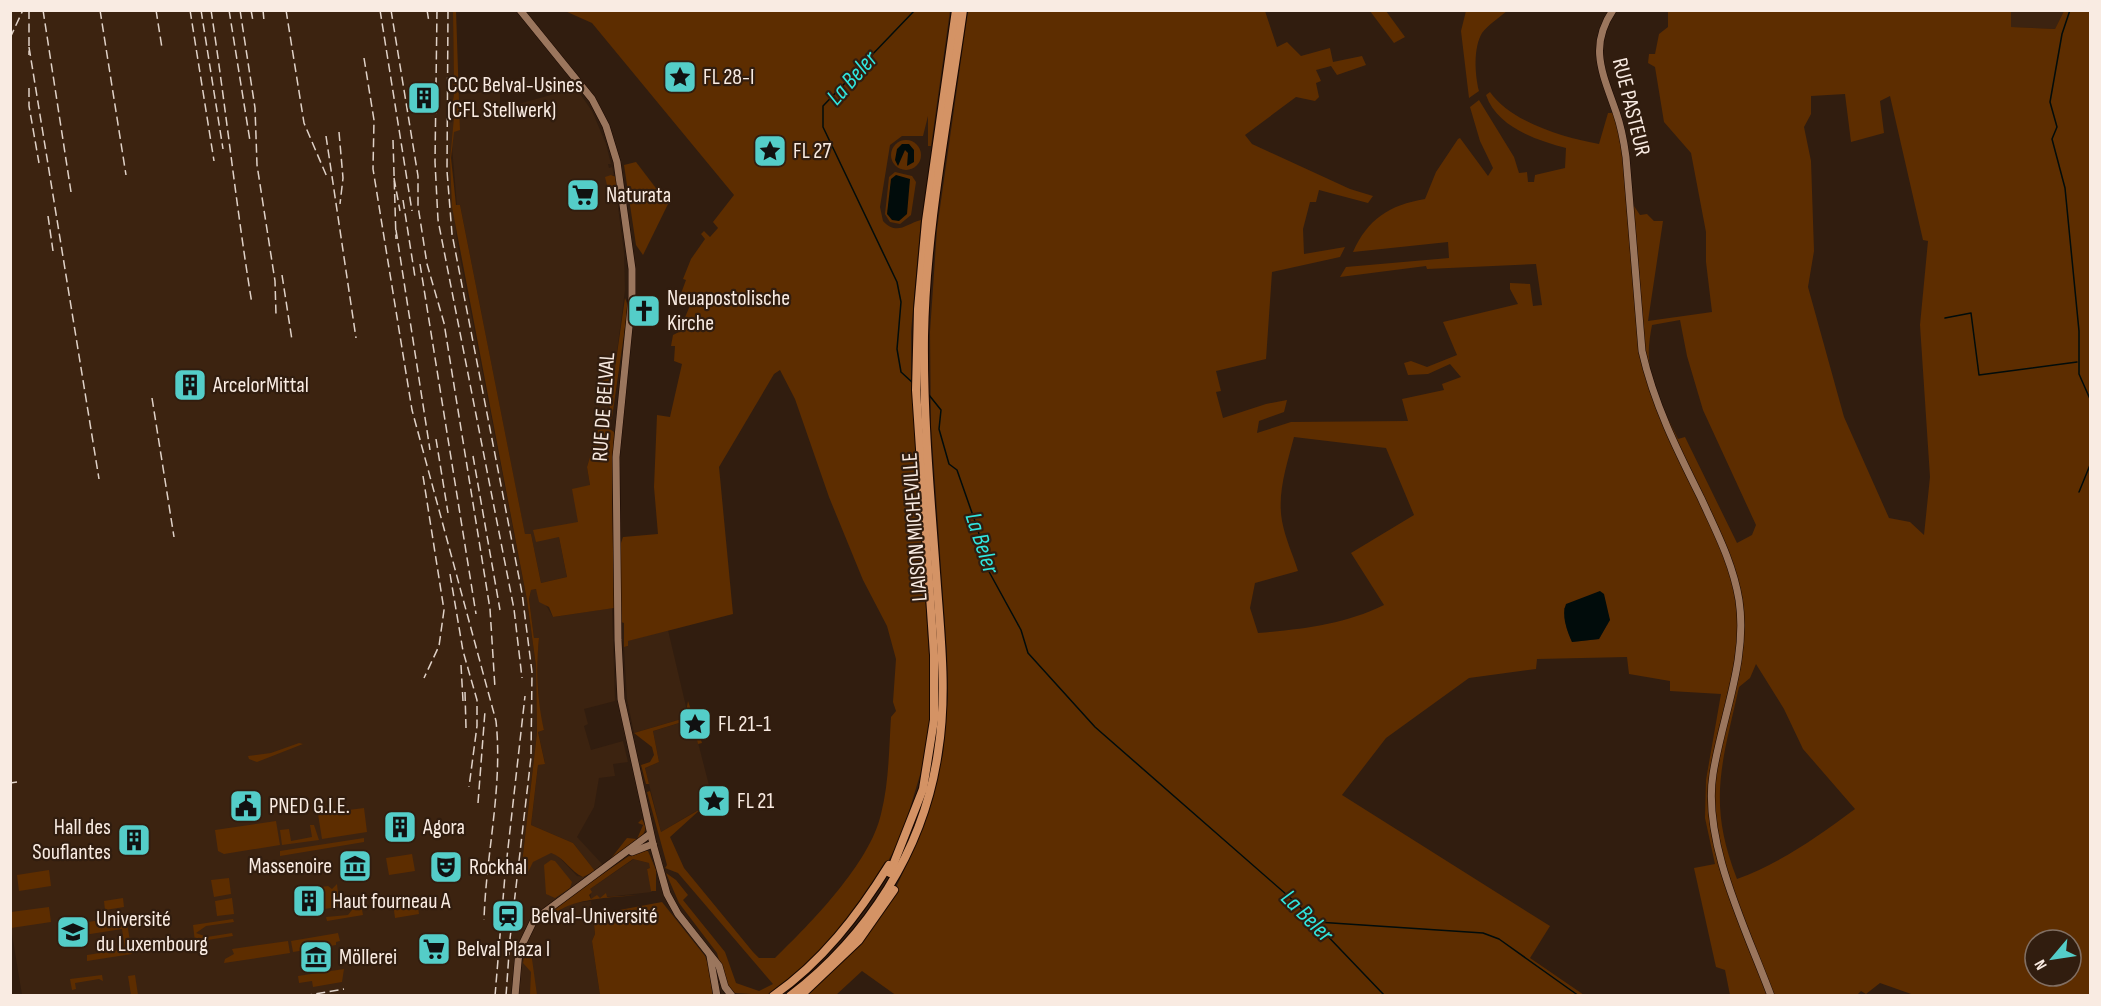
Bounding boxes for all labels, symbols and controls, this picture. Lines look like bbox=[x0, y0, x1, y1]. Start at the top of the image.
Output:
water label: La Beler bbox=[820, 44, 884, 111]
street label: RUE PASTEUR bbox=[1606, 55, 1656, 159]
place icon: FL 28-I bbox=[662, 59, 698, 95]
place label: FL 28-I bbox=[703, 64, 755, 91]
place label: CCC Belval-Usines (CFL Stellwerk) bbox=[447, 72, 583, 124]
building icon: CCC Belval-Usines (CFL Stellwerk) bbox=[406, 80, 442, 116]
place icon: FL 27 bbox=[752, 133, 788, 169]
place label: FL 27 bbox=[793, 138, 831, 165]
supermarket icon: Naturata bbox=[565, 177, 601, 213]
place label: Naturata bbox=[606, 182, 671, 209]
place label: Neuapostolische Kirche bbox=[667, 285, 790, 337]
church icon: Neuapostolische Kirche bbox=[626, 293, 662, 329]
street label: RUE DE BELVAL bbox=[587, 351, 621, 463]
building icon: ArcelorMittal bbox=[172, 367, 208, 403]
place label: ArcelorMittal bbox=[212, 372, 309, 399]
street label: LIAISON MICHEVILLE bbox=[896, 451, 934, 603]
water label: La Beler bbox=[959, 509, 1006, 578]
place icon: FL 21-1 bbox=[677, 706, 713, 742]
place label: FL 21-1 bbox=[718, 711, 771, 738]
place icon: FL 21 bbox=[696, 783, 732, 819]
public building icon: PNED G.I.E. bbox=[228, 788, 264, 824]
place label: FL 21 bbox=[737, 788, 774, 815]
place label: PNED G.I.E. bbox=[269, 793, 350, 820]
building icon: Agora bbox=[382, 809, 418, 845]
place label: Hall des Souflantes bbox=[32, 814, 111, 866]
place label: Agora bbox=[422, 814, 465, 841]
building icon: Hall des Souflantes bbox=[116, 822, 152, 858]
museum icon: Massenoire bbox=[337, 848, 373, 884]
theatre icon: Rockhal bbox=[428, 849, 464, 885]
place label: Massenoire bbox=[249, 853, 332, 880]
place label: Rockhal bbox=[469, 854, 527, 881]
building icon: Haut fourneau A bbox=[291, 883, 327, 919]
water label: La Beler bbox=[1275, 884, 1340, 949]
place label: Haut fourneau A bbox=[332, 888, 451, 915]
station icon: Belval-Université bbox=[490, 898, 526, 934]
place label: Belval-Université bbox=[531, 903, 658, 930]
place label: Université du Luxembourg bbox=[96, 906, 208, 958]
school or university icon: Université du Luxembourg bbox=[55, 914, 91, 950]
north arrow bbox=[2023, 928, 2083, 988]
supermarket icon: Belval Plaza I bbox=[416, 931, 452, 967]
place label: Belval Plaza I bbox=[457, 936, 550, 963]
museum icon: Möllerei bbox=[298, 939, 334, 975]
place label: Möllerei bbox=[339, 944, 397, 971]
text: N bbox=[2031, 956, 2052, 973]

